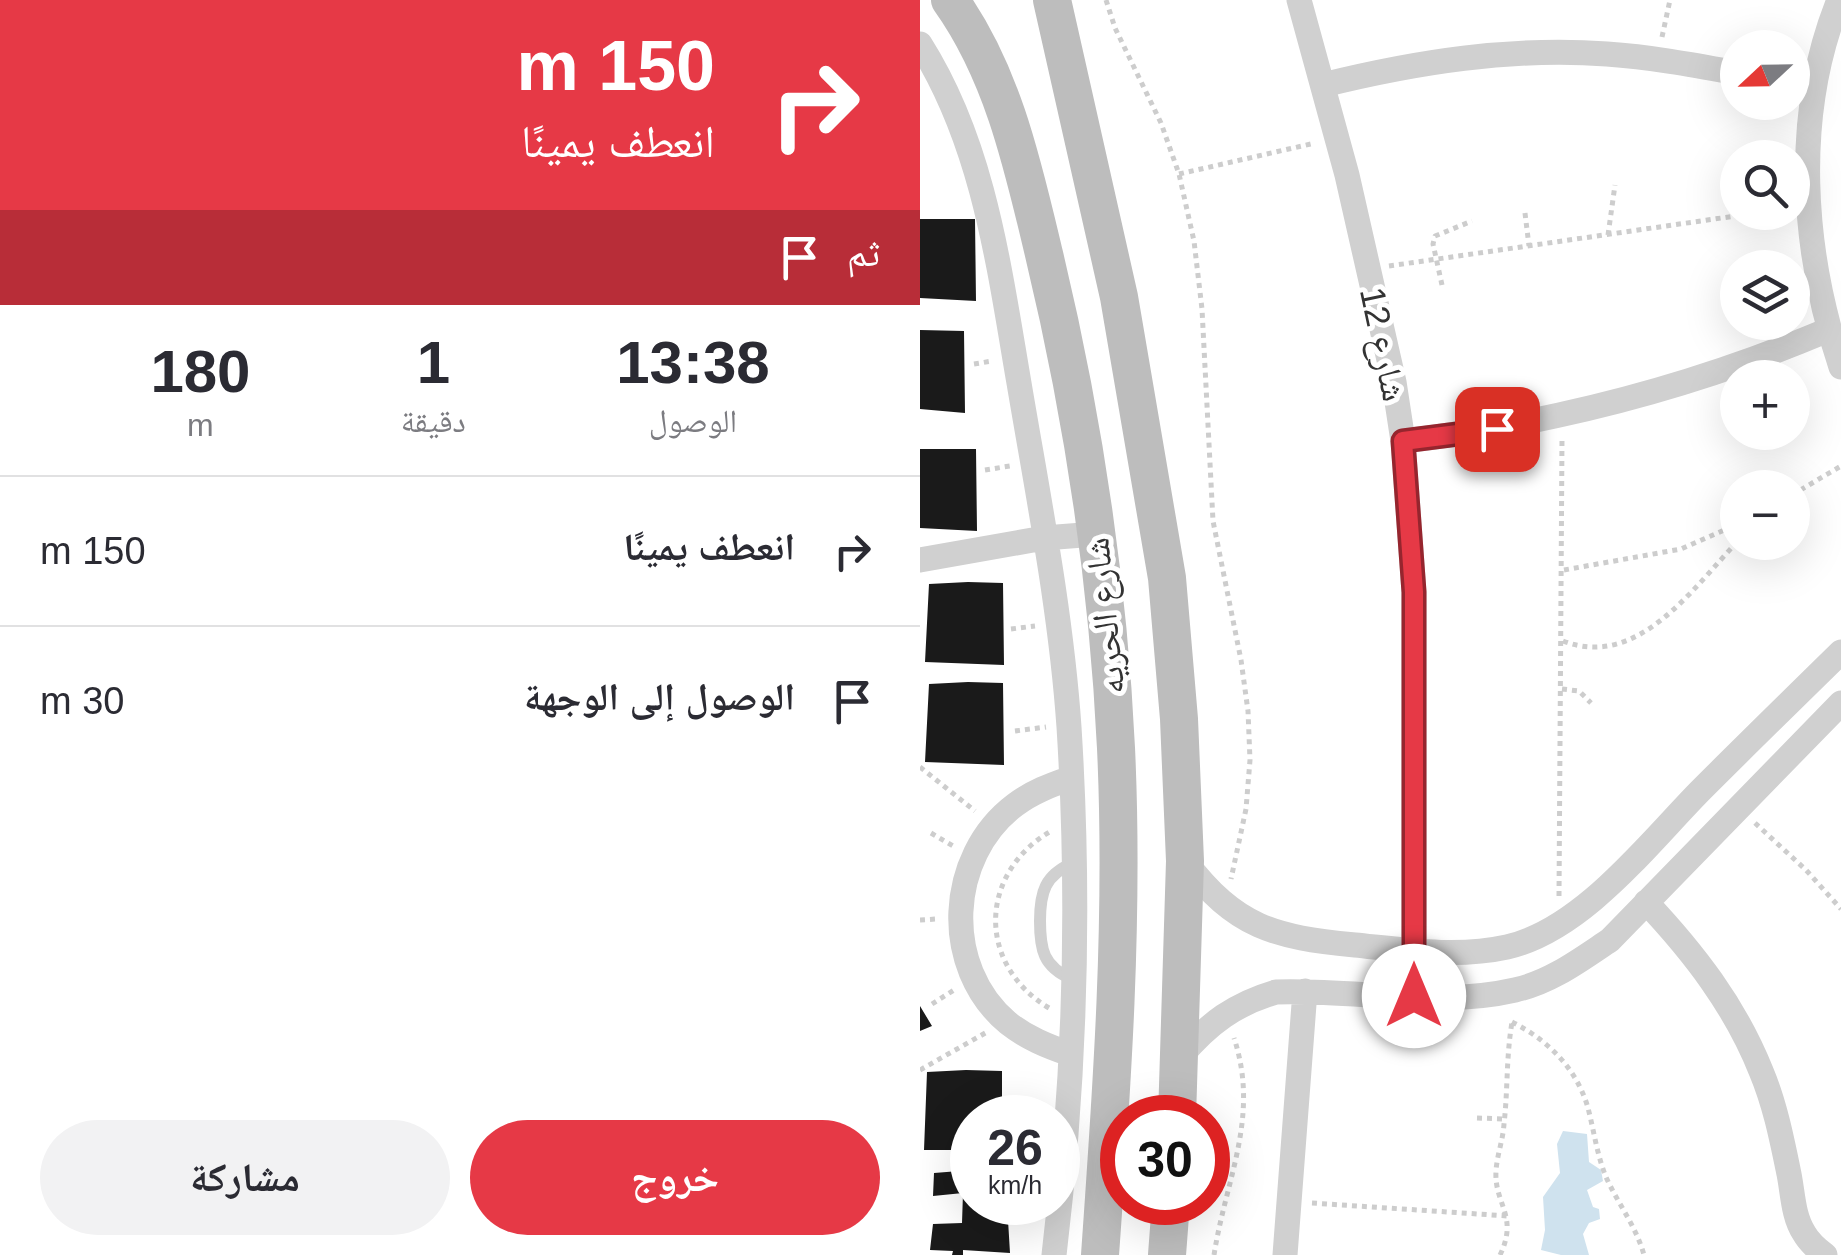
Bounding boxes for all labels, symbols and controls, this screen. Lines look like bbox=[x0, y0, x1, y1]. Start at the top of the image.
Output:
text: 150 m bbox=[517, 27, 715, 105]
north arrow bbox=[1720, 30, 1810, 120]
map controls bbox=[1720, 30, 1810, 560]
icon: right bbox=[750, 40, 880, 170]
text: انعطف يمينًا bbox=[521, 116, 715, 167]
button: search bbox=[1720, 140, 1810, 230]
icon: arrive bbox=[772, 230, 827, 285]
text: ثم bbox=[847, 232, 880, 274]
button: layers bbox=[1720, 250, 1810, 340]
street label: شارع 12 bbox=[1350, 284, 1415, 405]
text: 1 bbox=[417, 329, 450, 396]
text: 13:38 bbox=[616, 329, 770, 396]
text: 180 bbox=[150, 338, 250, 405]
button: + bbox=[1720, 360, 1810, 450]
pin bbox=[1455, 387, 1540, 472]
icon: arrive bbox=[1470, 402, 1525, 457]
text: دقيقة bbox=[401, 403, 466, 439]
text: الوصول bbox=[649, 403, 737, 439]
text: m bbox=[187, 407, 214, 443]
button: − bbox=[1720, 470, 1810, 560]
icon: right bbox=[825, 524, 880, 579]
text: انعطف يمينًا bbox=[623, 526, 795, 568]
text: 150 m bbox=[40, 530, 146, 572]
street label: شارع الحريه bbox=[1076, 535, 1135, 696]
icon: arrive bbox=[825, 674, 880, 729]
text: الوصول إلى الوجهة bbox=[524, 676, 795, 718]
text: 30 m bbox=[40, 680, 125, 722]
position arrow bbox=[1362, 944, 1466, 1048]
speed limit sign: 30 bbox=[1100, 1095, 1230, 1225]
button: مشاركة bbox=[40, 1120, 450, 1235]
button: خروج bbox=[470, 1120, 880, 1235]
text: 26 bbox=[987, 1120, 1043, 1176]
text: km/h bbox=[988, 1171, 1042, 1199]

